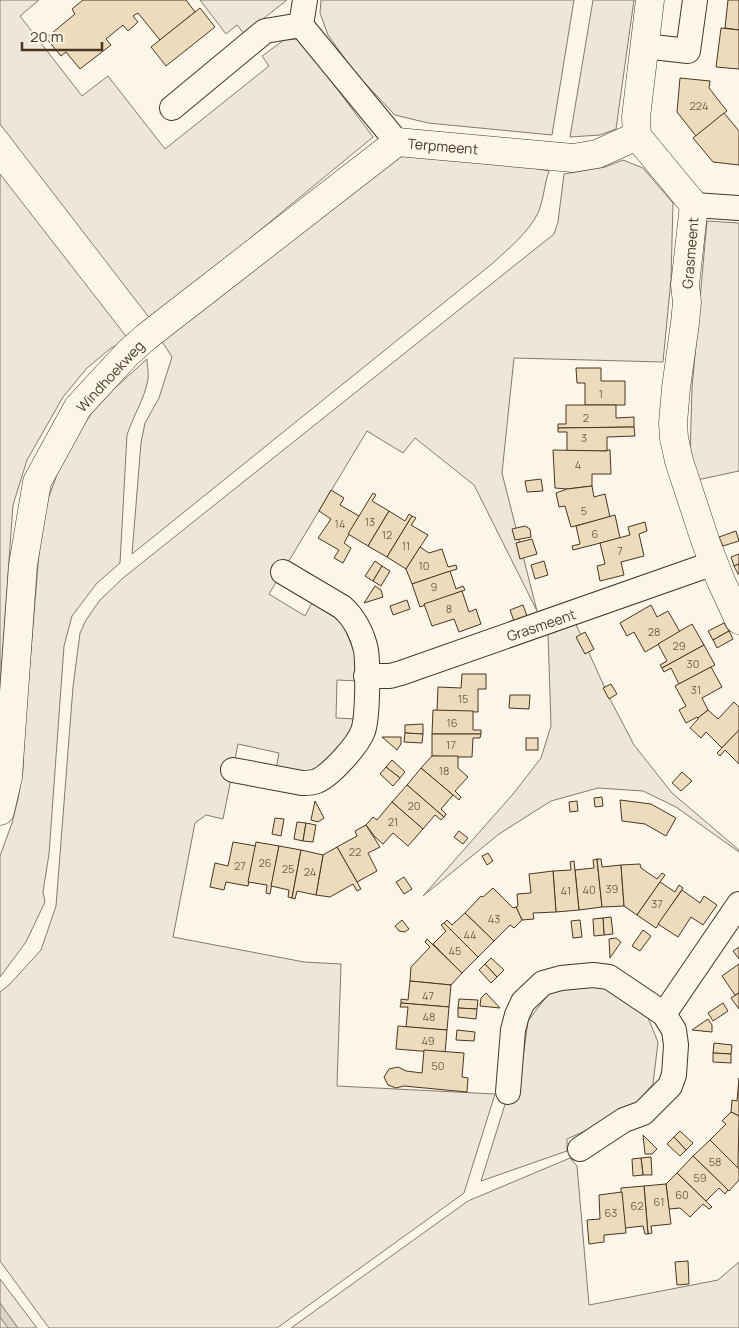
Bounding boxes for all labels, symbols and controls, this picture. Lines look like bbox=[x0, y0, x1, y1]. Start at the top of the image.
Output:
scale bar bbox=[22, 20, 102, 52]
text: 20 m bbox=[30, 26, 63, 47]
house number: 224 bbox=[690, 98, 708, 113]
street label: Terpmeent bbox=[407, 133, 479, 159]
street label: Grasmeent bbox=[677, 216, 703, 290]
street label: Windhoekweg bbox=[72, 336, 148, 416]
house number: 1 bbox=[599, 386, 603, 401]
house number: 2 bbox=[583, 410, 589, 425]
house number: 3 bbox=[581, 430, 587, 445]
house number: 4 bbox=[575, 457, 581, 472]
house number: 5 bbox=[581, 503, 587, 518]
house number: 13 bbox=[365, 514, 375, 529]
house number: 14 bbox=[335, 516, 345, 531]
house number: 6 bbox=[592, 526, 599, 541]
house number: 12 bbox=[382, 527, 392, 542]
house number: 11 bbox=[402, 538, 410, 553]
house number: 7 bbox=[617, 543, 623, 558]
house number: 10 bbox=[418, 558, 430, 573]
house number: 9 bbox=[431, 579, 438, 594]
house number: 8 bbox=[446, 601, 452, 616]
street label: Grasmeent bbox=[504, 604, 578, 646]
house number: 28 bbox=[648, 624, 660, 639]
house number: 29 bbox=[672, 638, 686, 653]
house number: 30 bbox=[687, 656, 699, 671]
house number: 31 bbox=[691, 682, 701, 697]
house number: 15 bbox=[458, 691, 468, 706]
house number: 16 bbox=[446, 715, 458, 730]
house number: 17 bbox=[446, 737, 456, 752]
house number: 18 bbox=[439, 763, 449, 778]
house number: 20 bbox=[408, 798, 420, 813]
house number: 21 bbox=[388, 814, 398, 829]
house number: 22 bbox=[349, 844, 361, 859]
house number: 26 bbox=[258, 855, 272, 870]
house number: 27 bbox=[234, 858, 246, 873]
house number: 25 bbox=[282, 861, 294, 876]
house number: 24 bbox=[304, 864, 316, 879]
house number: 39 bbox=[606, 881, 619, 896]
house number: 40 bbox=[582, 882, 596, 897]
house number: 41 bbox=[561, 883, 571, 898]
house number: 37 bbox=[651, 896, 663, 911]
house number: 43 bbox=[488, 911, 500, 926]
house number: 44 bbox=[463, 927, 477, 942]
house number: 45 bbox=[449, 943, 461, 958]
house number: 47 bbox=[422, 988, 434, 1003]
house number: 48 bbox=[423, 1009, 435, 1024]
house number: 49 bbox=[421, 1033, 435, 1048]
house number: 50 bbox=[431, 1058, 445, 1073]
house number: 58 bbox=[709, 1154, 721, 1169]
house number: 59 bbox=[693, 1170, 707, 1185]
house number: 60 bbox=[675, 1187, 689, 1202]
house number: 61 bbox=[654, 1194, 664, 1209]
house number: 62 bbox=[630, 1198, 644, 1213]
house number: 63 bbox=[605, 1205, 617, 1220]

